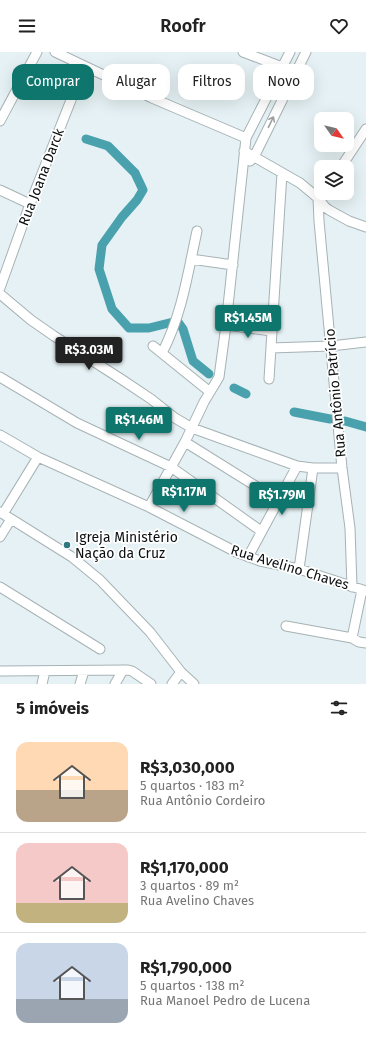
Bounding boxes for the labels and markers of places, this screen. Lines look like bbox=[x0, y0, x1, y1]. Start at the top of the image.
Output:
pin: R$1.45M bbox=[211, 305, 285, 339]
pin: R$3.03M bbox=[52, 337, 126, 371]
pin: R$1.46M bbox=[102, 407, 176, 441]
pin: R$1.17M bbox=[147, 479, 221, 513]
pin: R$1.79M bbox=[245, 482, 319, 516]
place label: Igreja Ministério Nação da Cruz bbox=[75, 529, 178, 562]
marker: Igreja Ministério Nação da Cruz bbox=[62, 540, 72, 550]

